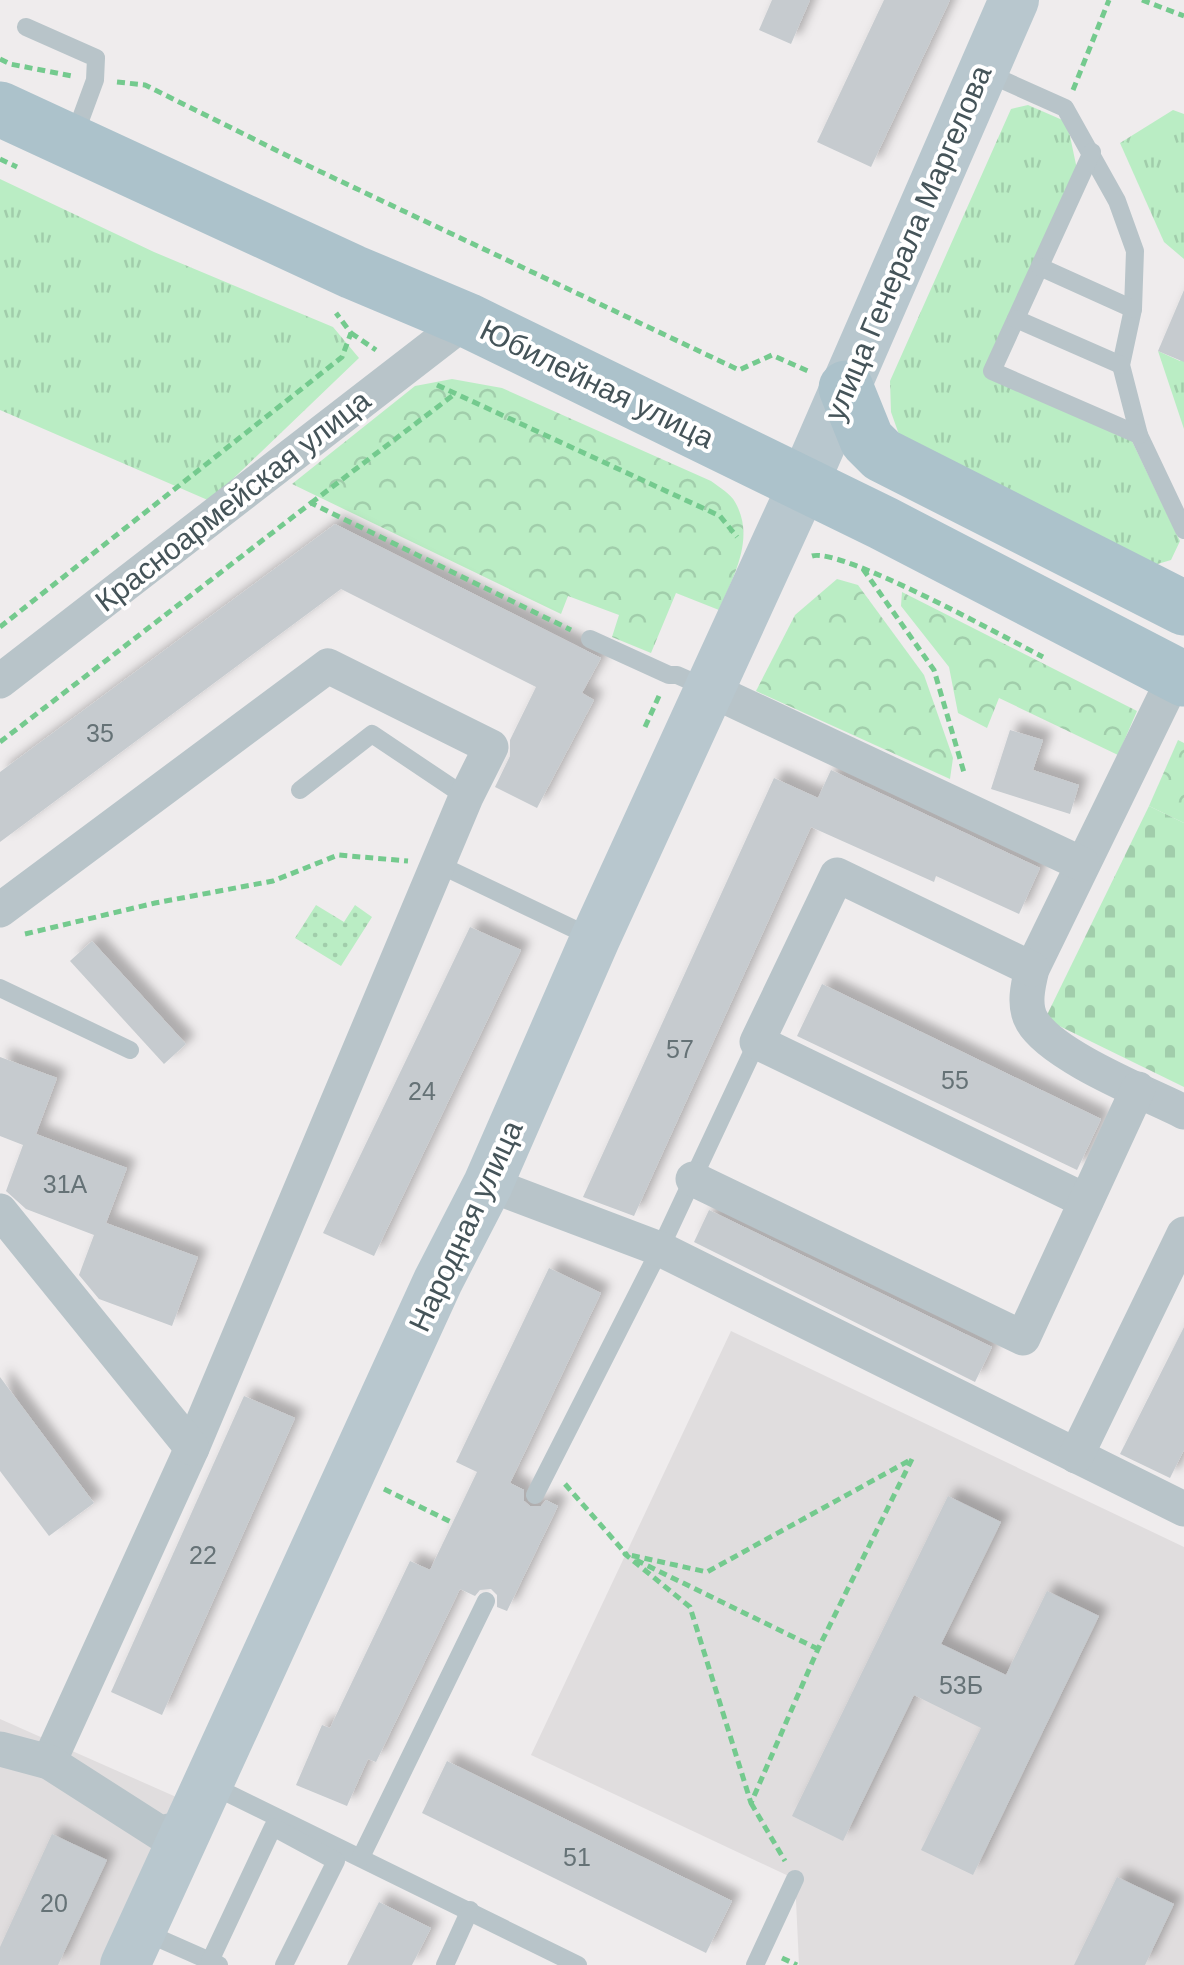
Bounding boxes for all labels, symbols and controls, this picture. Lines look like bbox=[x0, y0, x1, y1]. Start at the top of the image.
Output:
street label: улица Генерала Маргелова bbox=[818, 60, 998, 425]
street label: Юбилейная улица bbox=[475, 313, 720, 455]
street label: Красноармейская улица bbox=[89, 383, 377, 618]
house number: 35 bbox=[86, 719, 114, 747]
house number: 57 bbox=[666, 1035, 694, 1063]
house number: 55 bbox=[941, 1066, 969, 1094]
house number: 24 bbox=[408, 1077, 436, 1105]
street label: Народная улица bbox=[402, 1115, 529, 1336]
house number: 31А bbox=[43, 1170, 88, 1198]
house number: 22 bbox=[189, 1541, 217, 1569]
house number: 53Б bbox=[939, 1671, 983, 1699]
house number: 51 bbox=[563, 1843, 591, 1871]
house number: 20 bbox=[40, 1889, 68, 1917]

